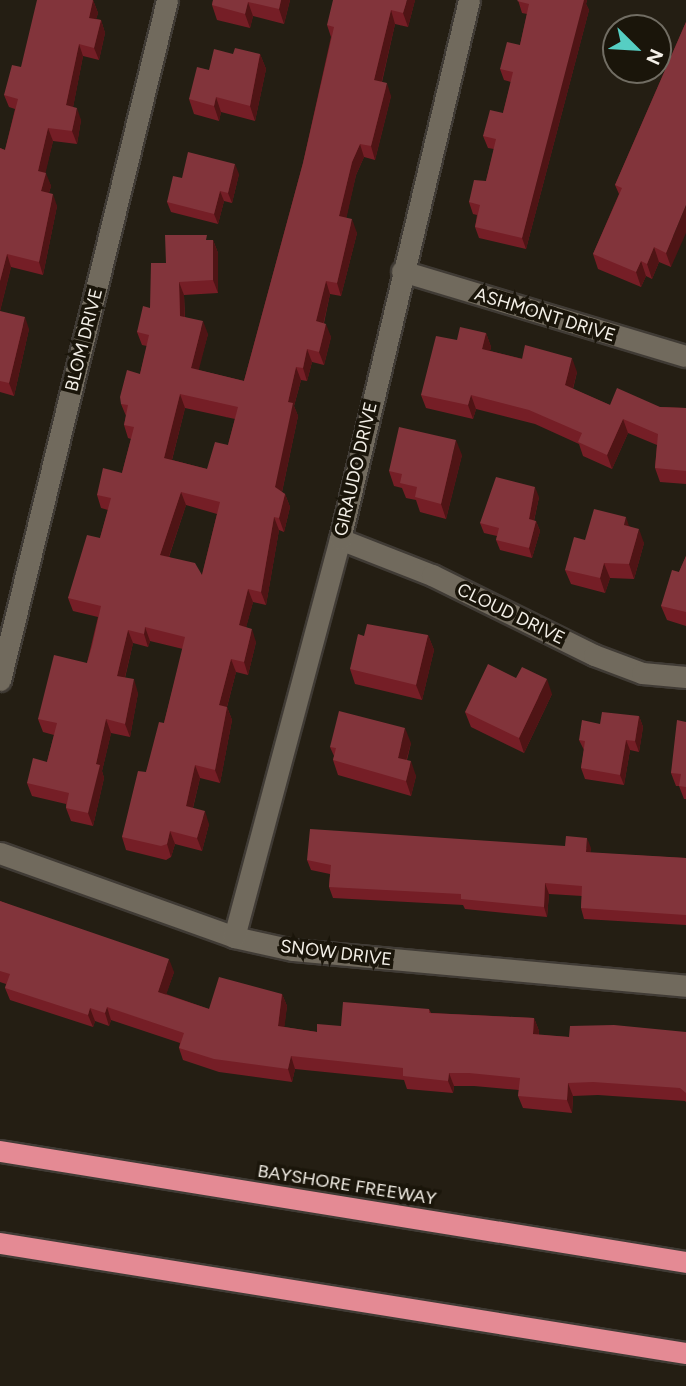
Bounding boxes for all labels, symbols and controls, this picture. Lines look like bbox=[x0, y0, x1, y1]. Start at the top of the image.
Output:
north arrow bbox=[602, 14, 672, 84]
text: N bbox=[641, 46, 668, 68]
street label: ASHMONT DRIVE bbox=[472, 283, 618, 347]
street label: BLOM DRIVE bbox=[61, 286, 107, 394]
street label: GIRAUDO DRIVE bbox=[330, 400, 382, 538]
street label: CLOUD DRIVE bbox=[454, 579, 568, 649]
street label: SNOW DRIVE bbox=[279, 935, 393, 971]
street label: BAYSHORE FREEWAY bbox=[256, 1160, 438, 1210]

